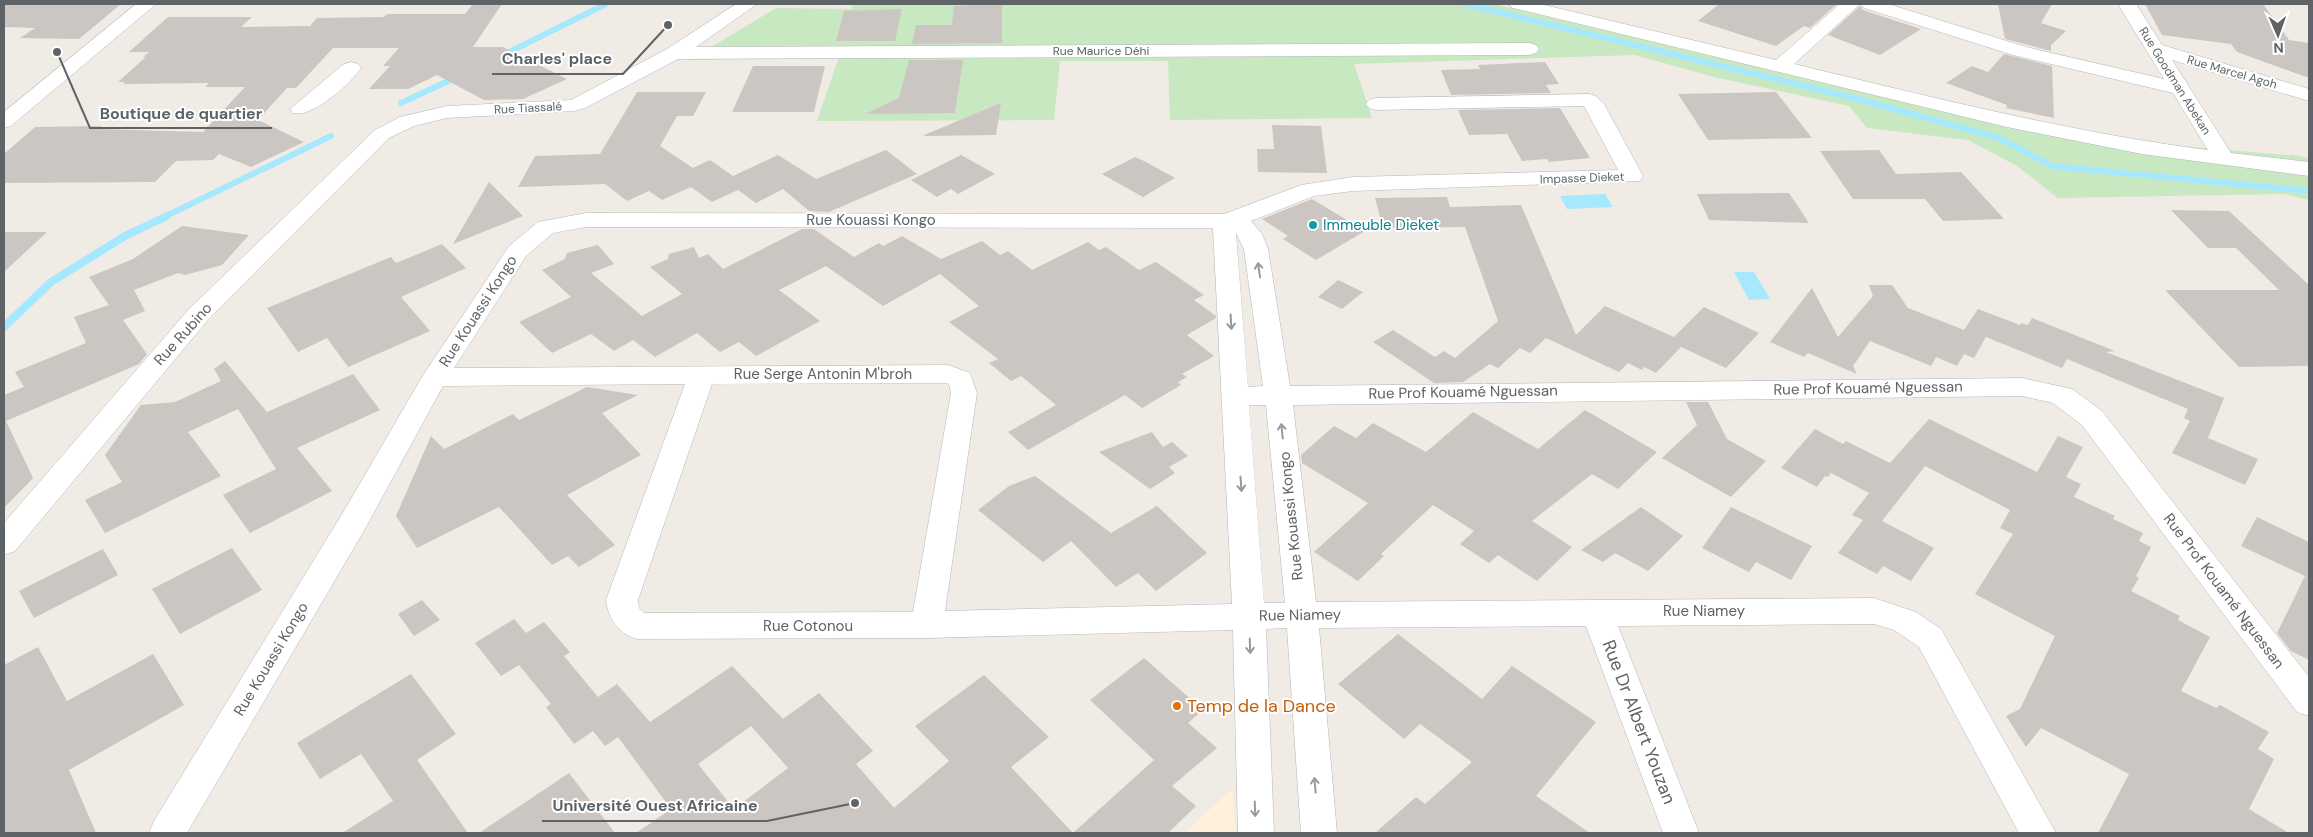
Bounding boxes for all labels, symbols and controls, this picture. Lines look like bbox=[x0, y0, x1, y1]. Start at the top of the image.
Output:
north arrow bbox=[2253, 10, 2303, 60]
street label: Rue Goodman Abekan bbox=[2135, 24, 2215, 138]
text: N bbox=[2273, 39, 2284, 57]
callout: Charles' place bbox=[492, 43, 623, 74]
street label: Rue Maurice Déhi bbox=[1053, 43, 1149, 59]
text: Charles' place bbox=[502, 48, 612, 69]
street label: Rue Marcel Agoh bbox=[2185, 52, 2279, 93]
callout: Boutique de quartier bbox=[90, 97, 272, 128]
street label: Rue Tiassalé bbox=[494, 98, 563, 118]
text: Boutique de quartier bbox=[100, 103, 263, 124]
street label: Impasse Dieket bbox=[1540, 169, 1625, 187]
street label: Rue Kouassi Kongo bbox=[806, 210, 936, 230]
place label: Immeuble Dieket bbox=[1323, 215, 1439, 235]
marker: Immeuble Dieket bbox=[1307, 219, 1319, 231]
street label: Rue Kouassi Kongo bbox=[434, 251, 522, 371]
one-way arrow bbox=[1254, 263, 1264, 279]
street label: Rue Rubino bbox=[149, 298, 217, 370]
one-way arrow bbox=[1226, 314, 1235, 330]
street label: Rue Serge Antonin M'broh bbox=[734, 364, 912, 384]
street label: Rue Prof Kouamé Nguessan bbox=[1773, 376, 1963, 400]
street label: Rue Prof Kouamé Nguessan bbox=[1368, 380, 1558, 404]
one-way arrow bbox=[1277, 424, 1287, 440]
street label: Rue Kouassi Kongo bbox=[1274, 451, 1308, 581]
one-way arrow bbox=[1236, 476, 1245, 492]
street label: Rue Prof Kouamé Nguessan bbox=[2159, 509, 2289, 673]
street label: Rue Kouassi Kongo bbox=[229, 598, 313, 720]
street label: Rue Niamey bbox=[1663, 601, 1746, 621]
street label: Rue Niamey bbox=[1259, 604, 1342, 626]
street label: Rue Cotonou bbox=[763, 616, 853, 636]
street label: Rue Dr Albert Youzan bbox=[1597, 636, 1681, 808]
one-way arrow bbox=[1245, 638, 1254, 654]
place label: Temp de la Dance bbox=[1187, 694, 1336, 718]
marker: Temp de la Dance bbox=[1171, 700, 1183, 712]
one-way arrow bbox=[1311, 777, 1320, 793]
callout: Université Ouest Africaine bbox=[542, 790, 767, 821]
text: Université Ouest Africaine bbox=[552, 795, 758, 816]
one-way arrow bbox=[1250, 800, 1260, 817]

